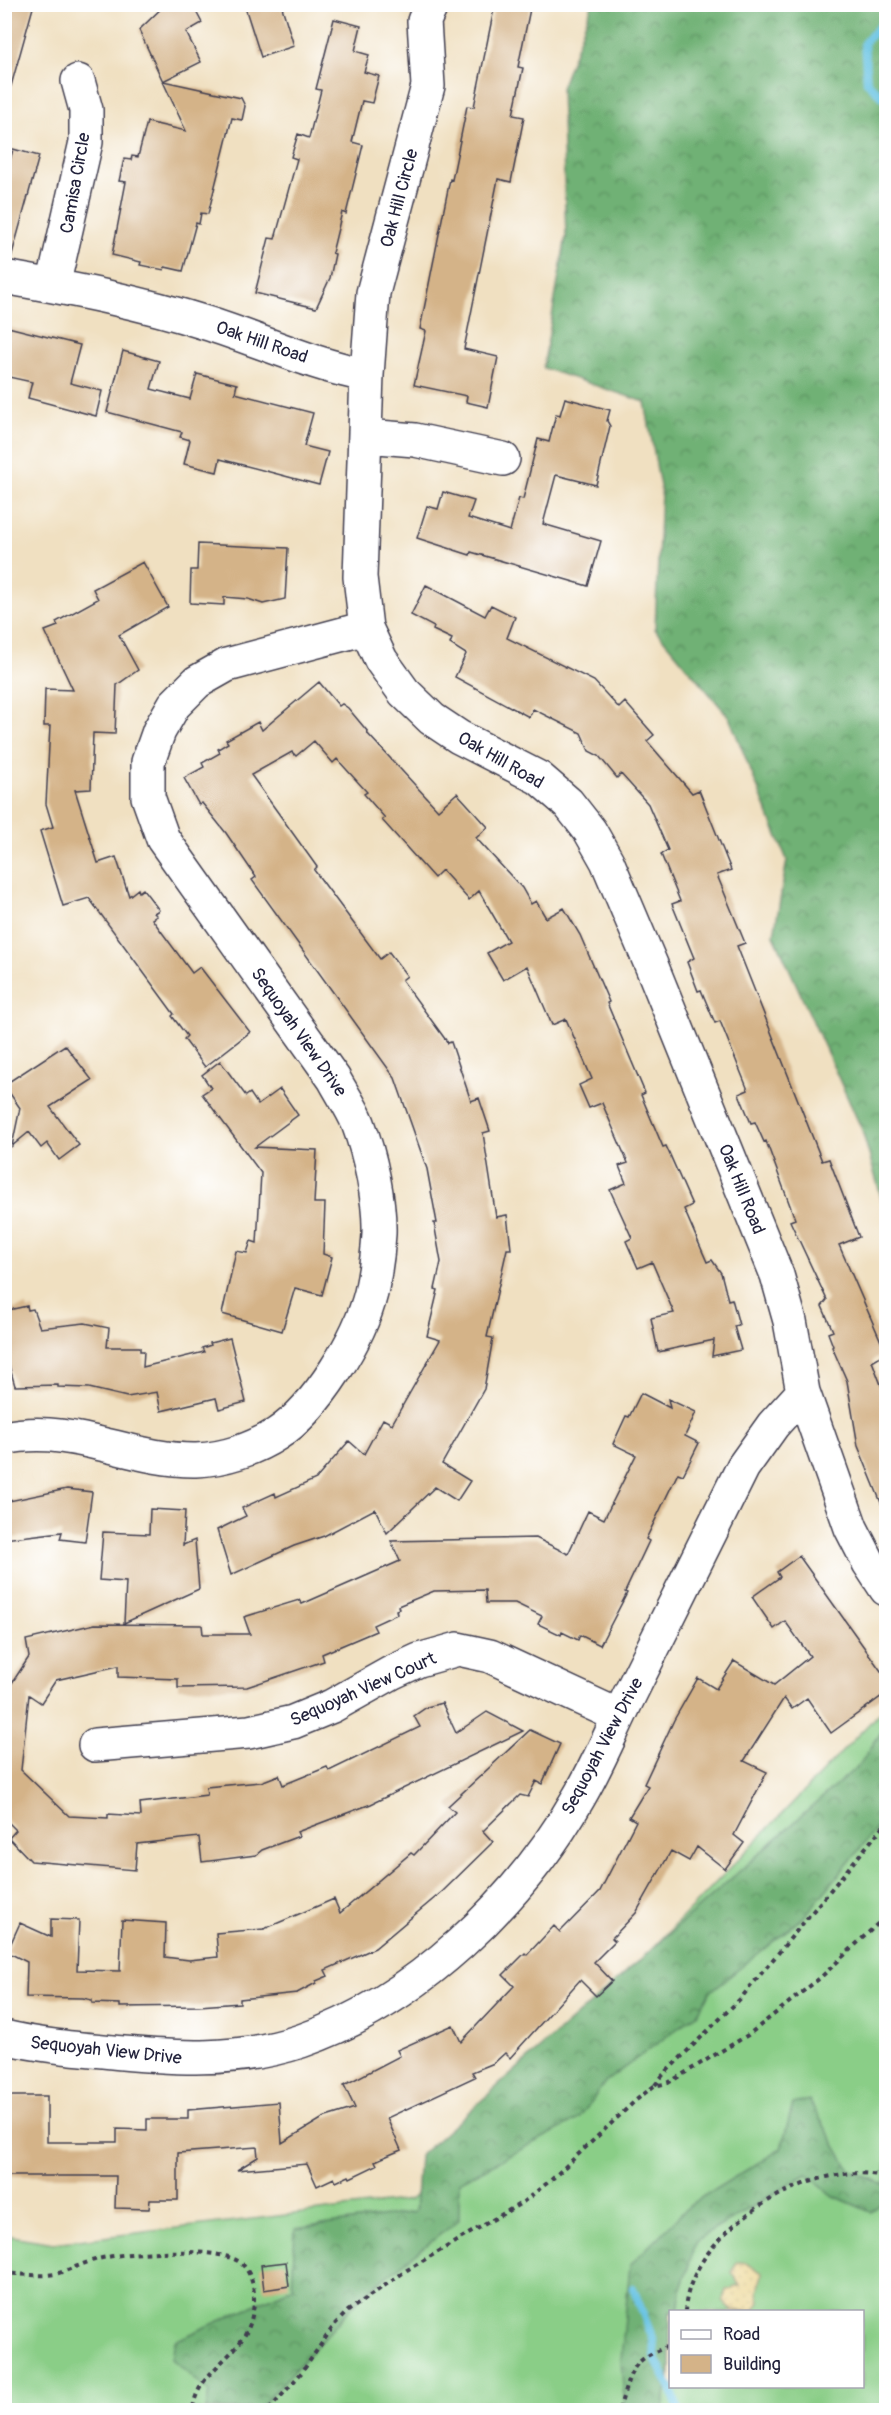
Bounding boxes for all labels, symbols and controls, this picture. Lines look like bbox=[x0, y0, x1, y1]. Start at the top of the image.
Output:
street label: Camisa Circle bbox=[55, 131, 96, 235]
street label: Oak Hill Circle bbox=[375, 146, 424, 250]
street label: Oak Hill Road bbox=[213, 316, 311, 369]
street label: Oak Hill Road bbox=[454, 727, 548, 794]
street label: Sequoyah View Drive bbox=[246, 963, 352, 1101]
street label: Oak Hill Road bbox=[713, 1141, 770, 1238]
street label: Sequoyah View Court bbox=[287, 1647, 440, 1732]
street label: Sequoyah View Drive bbox=[557, 1674, 648, 1819]
street label: Sequoyah View Drive bbox=[29, 2031, 183, 2070]
legend bbox=[669, 2310, 864, 2388]
text: Road bbox=[723, 2323, 760, 2346]
text: Building bbox=[723, 2353, 781, 2376]

